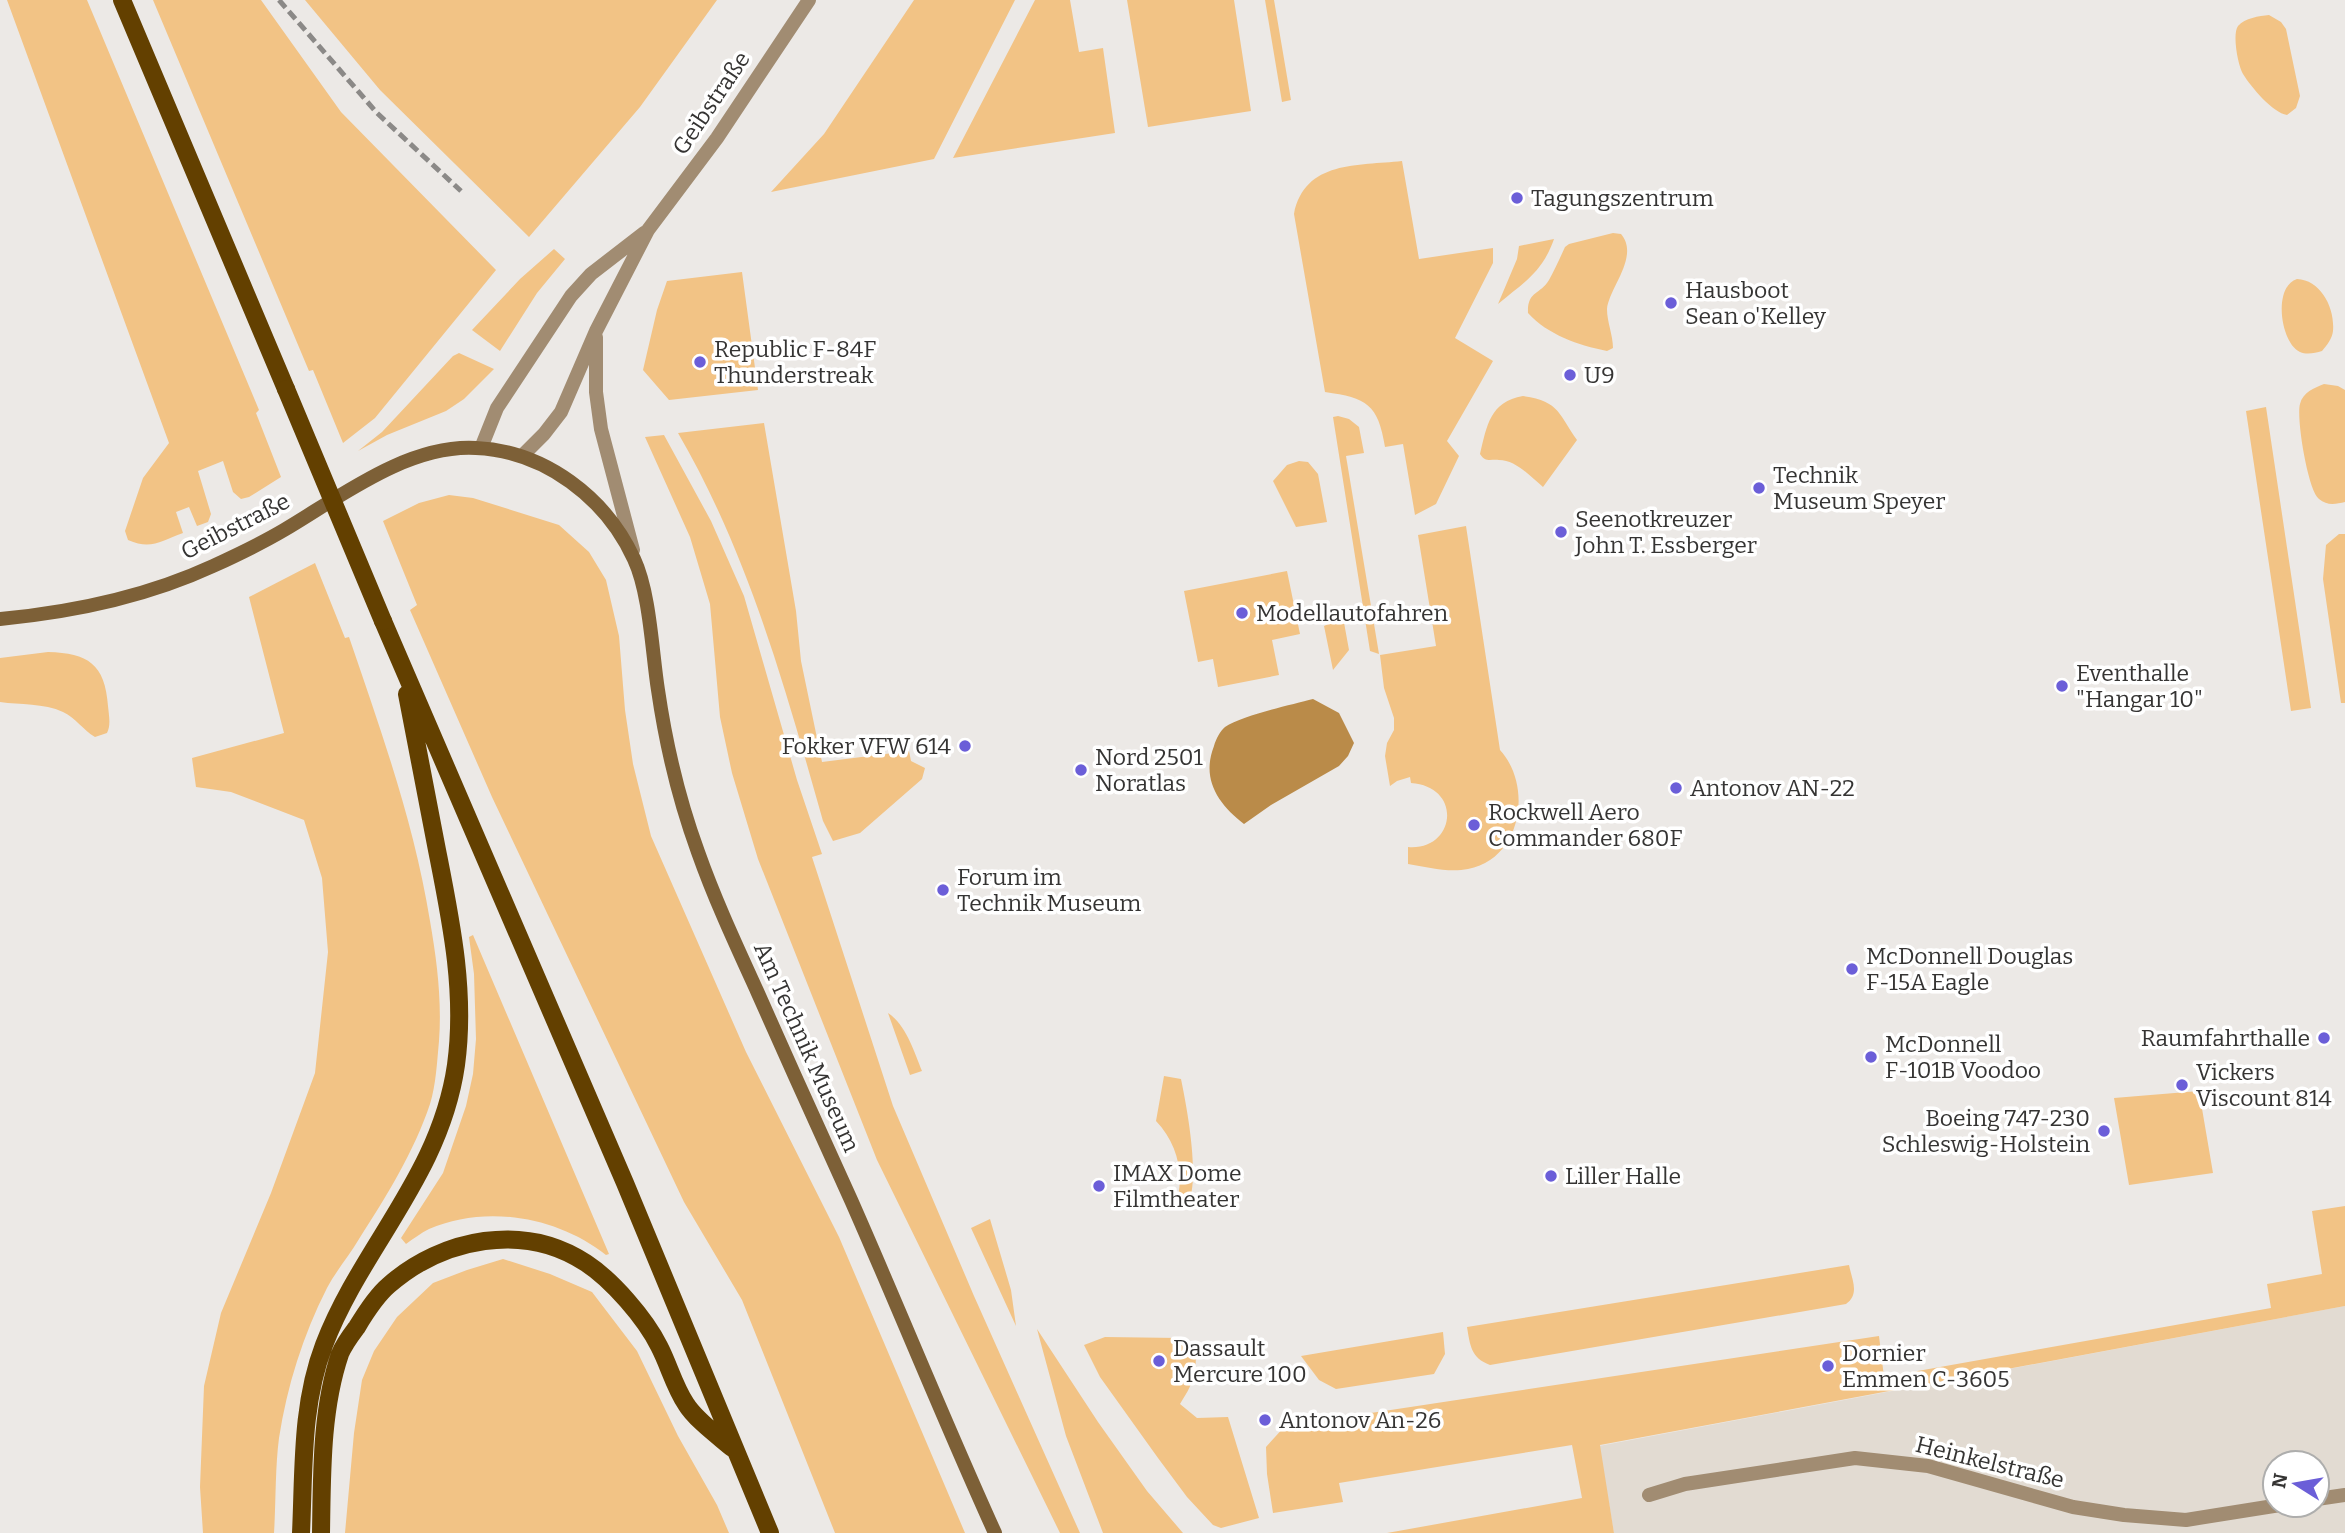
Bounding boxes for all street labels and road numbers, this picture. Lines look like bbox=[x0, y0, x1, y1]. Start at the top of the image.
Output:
street label: Geibstraße bbox=[666, 46, 756, 160]
street label: Geibstraße bbox=[176, 487, 294, 565]
street label: Am Technik Museum bbox=[748, 938, 866, 1156]
street label: Heinkelstraße bbox=[1913, 1430, 2067, 1494]

